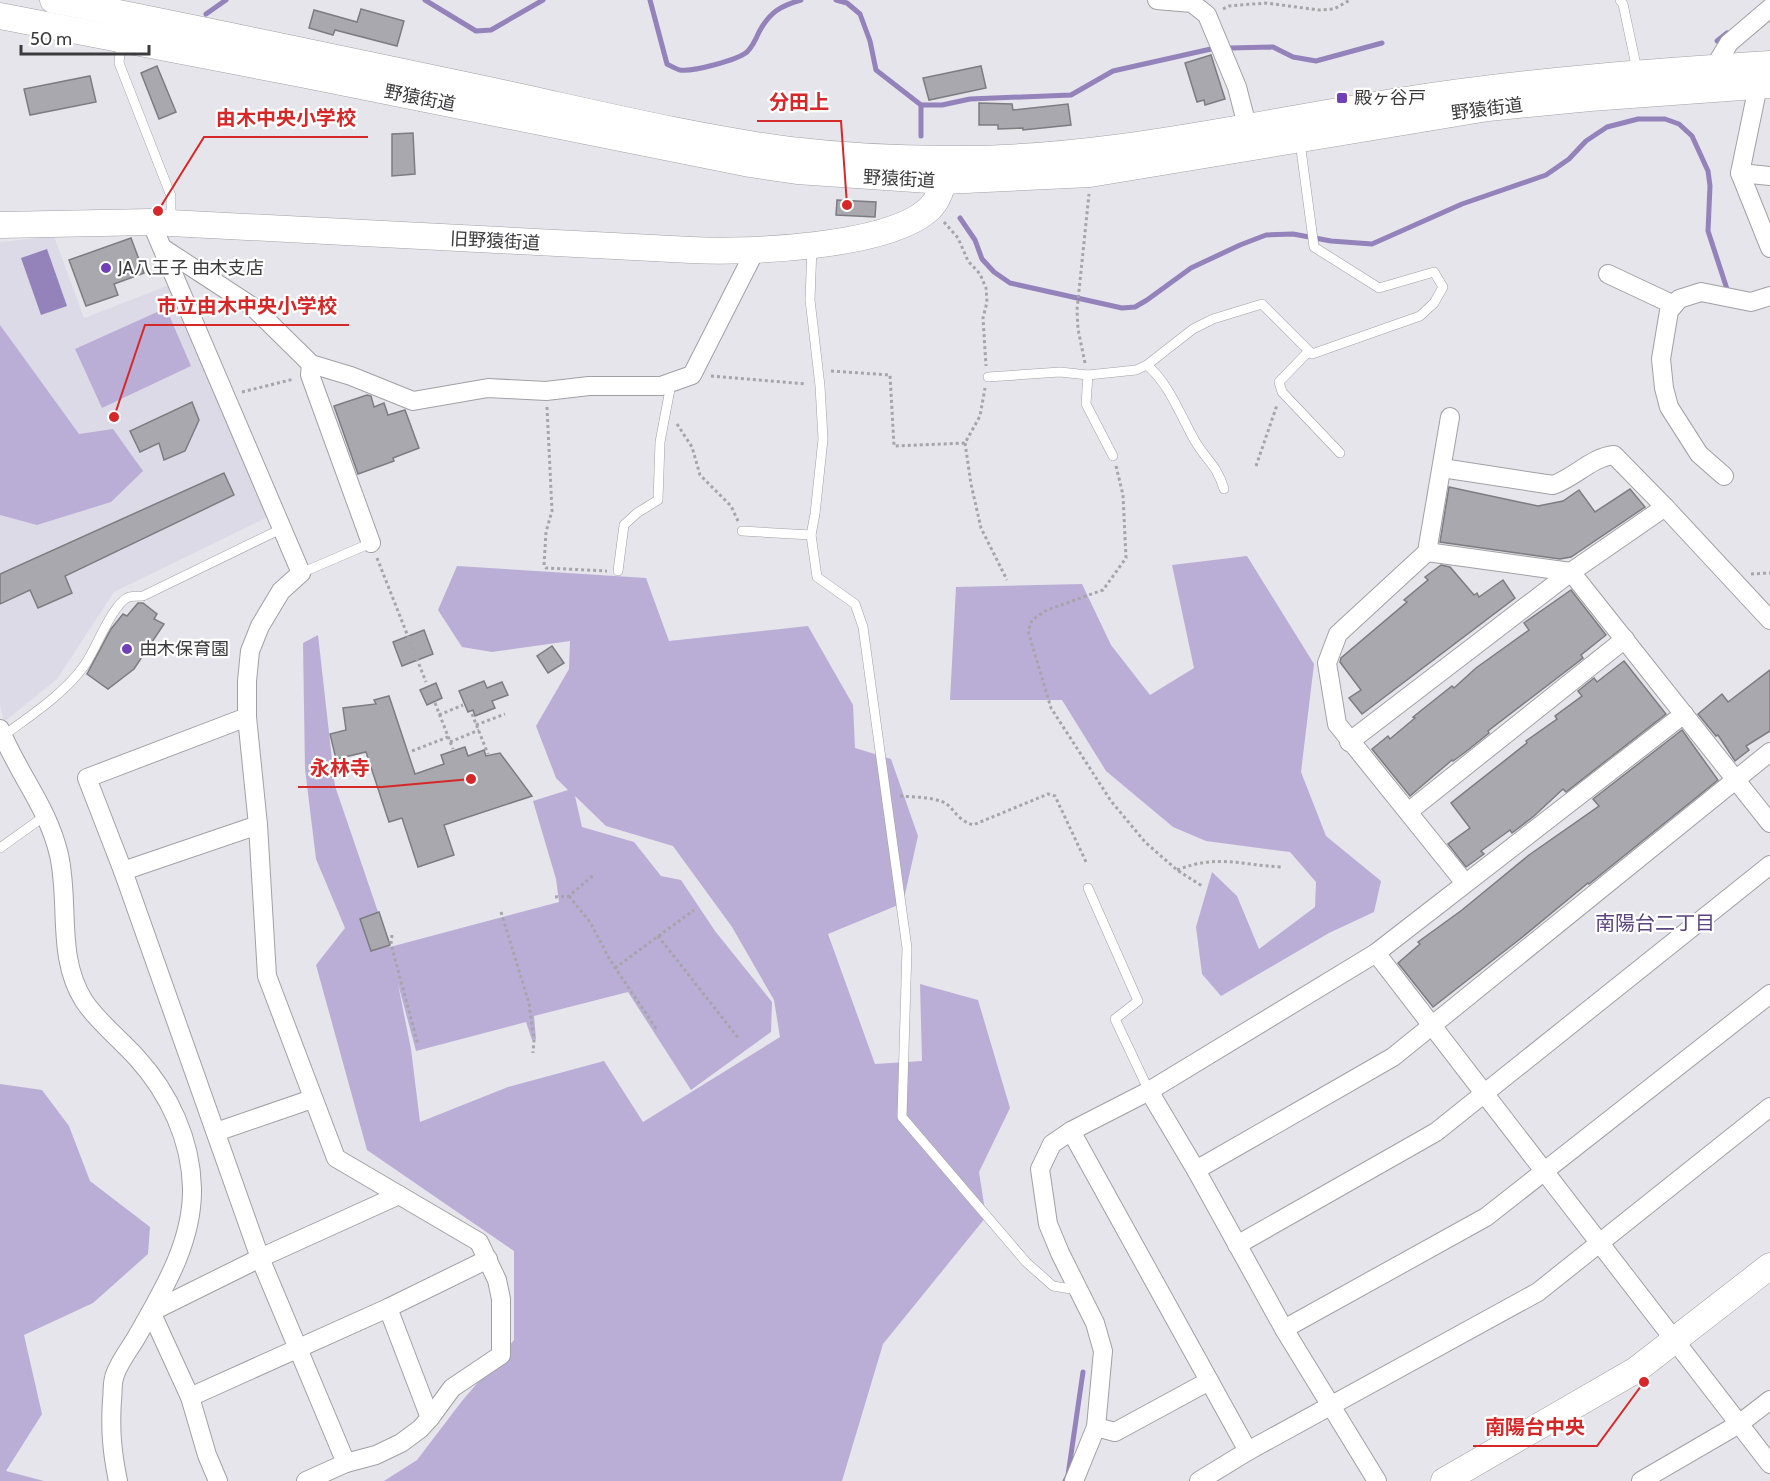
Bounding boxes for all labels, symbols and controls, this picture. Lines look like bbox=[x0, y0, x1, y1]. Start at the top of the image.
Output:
scale bar bbox=[21, 18, 148, 56]
text: 50 m bbox=[30, 28, 72, 50]
street label: 野猿街道 bbox=[383, 80, 457, 116]
callout: 分田上 bbox=[757, 83, 841, 121]
place label: 殿ヶ谷戸 bbox=[1354, 87, 1426, 109]
text: 分田上 bbox=[769, 90, 829, 114]
marker: 殿ヶ谷戸 bbox=[1335, 91, 1349, 105]
street label: 野猿街道 bbox=[1450, 94, 1524, 124]
callout: 由木中央小学校 bbox=[204, 99, 368, 137]
text: 由木中央小学校 bbox=[216, 106, 356, 130]
street label: 野猿街道 bbox=[862, 166, 936, 192]
street label: 旧野猿街道 bbox=[449, 228, 541, 254]
place label: JA八王子 由木支店 bbox=[117, 257, 264, 279]
marker: JA八王子 由木支店 bbox=[99, 261, 113, 275]
callout: 市立由木中央小学校 bbox=[145, 287, 349, 325]
text: 市立由木中央小学校 bbox=[157, 294, 337, 318]
place label: 由木保育園 bbox=[139, 638, 229, 660]
marker: 由木保育園 bbox=[120, 642, 134, 656]
callout: 永林寺 bbox=[298, 749, 382, 787]
text: 永林寺 bbox=[310, 756, 370, 780]
district label: 南陽台二丁目 bbox=[1595, 911, 1715, 935]
callout: 南陽台中央 bbox=[1473, 1408, 1597, 1446]
text: 南陽台中央 bbox=[1485, 1415, 1585, 1439]

